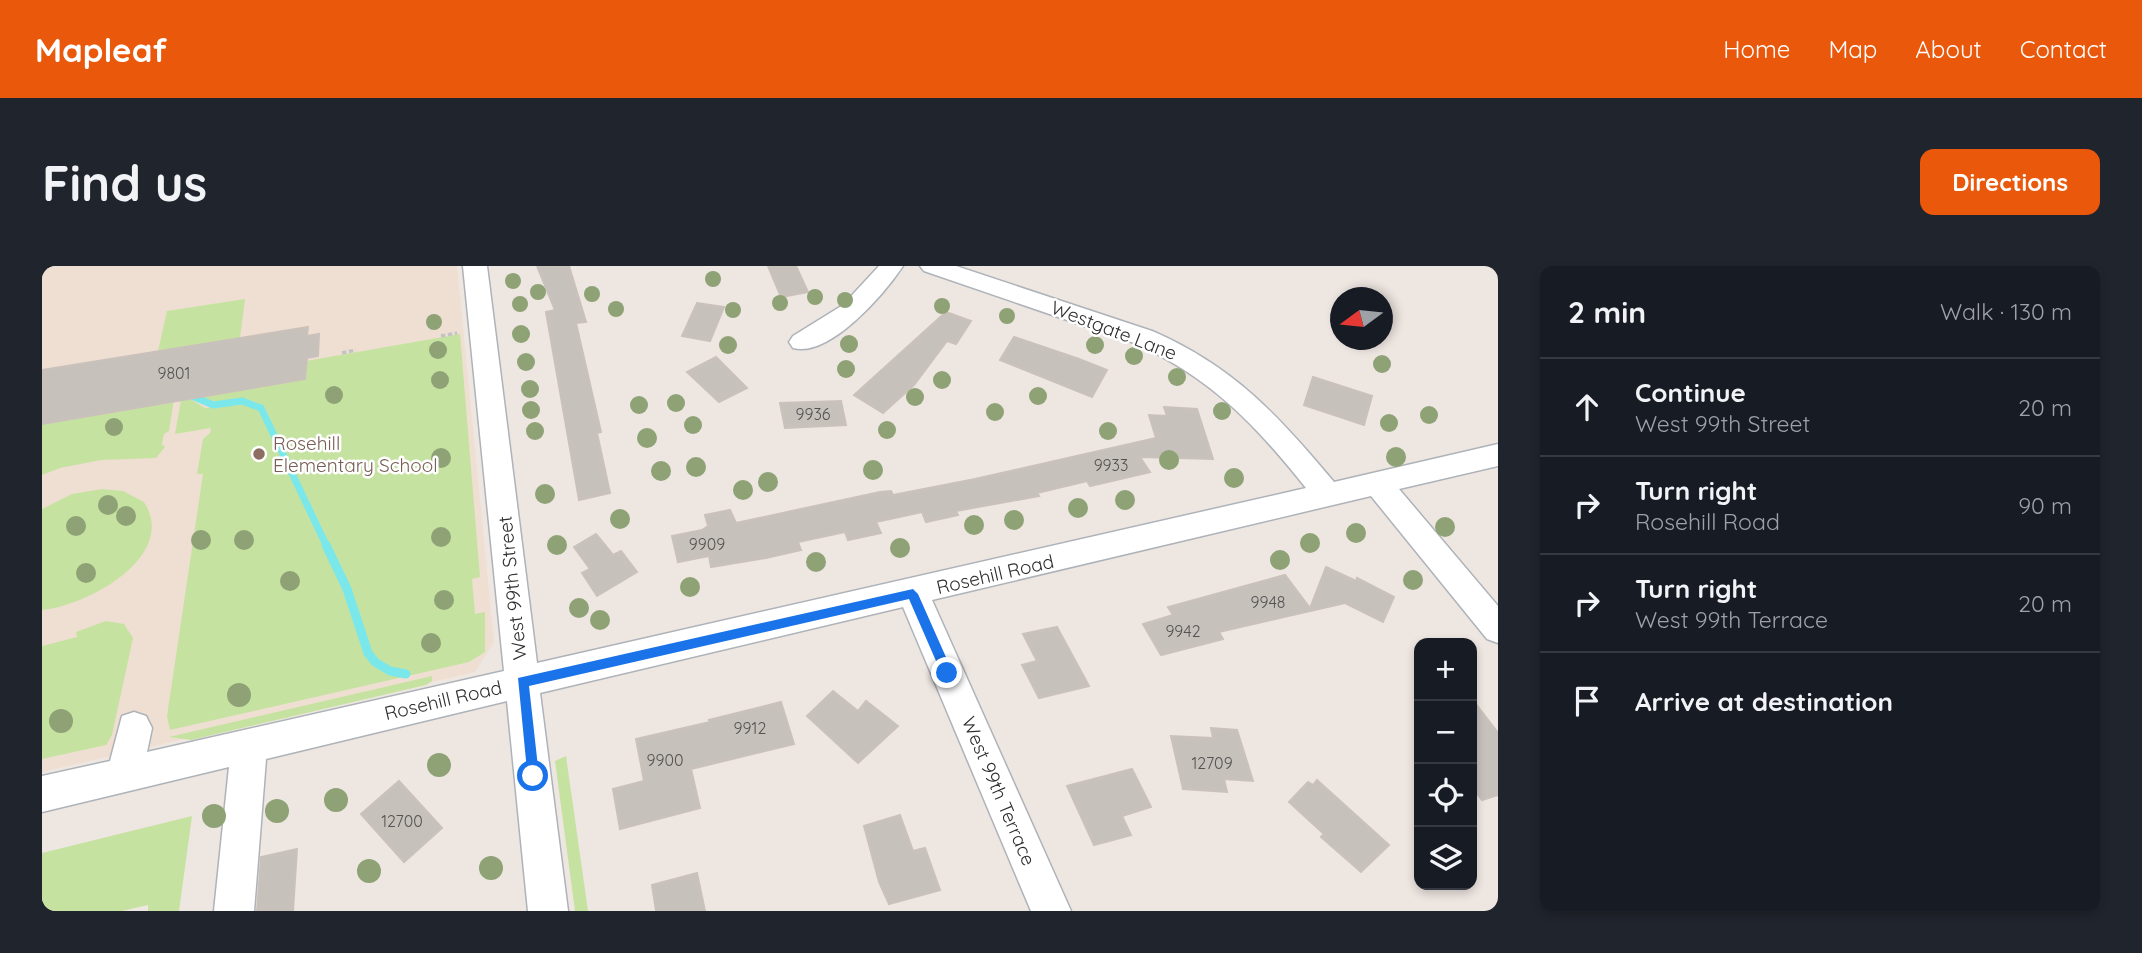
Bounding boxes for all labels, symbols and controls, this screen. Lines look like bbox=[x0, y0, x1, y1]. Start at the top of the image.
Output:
text: Mapleaf bbox=[35, 29, 167, 70]
text: Home bbox=[1723, 34, 1790, 64]
text: Map bbox=[1828, 34, 1877, 64]
text: About bbox=[1915, 34, 1982, 64]
text: Contact bbox=[2020, 34, 2107, 64]
button: Directions bbox=[1920, 149, 2100, 215]
text: Find us bbox=[42, 152, 207, 213]
north arrow bbox=[1330, 287, 1393, 350]
text: 2 min bbox=[1568, 293, 1646, 331]
street label: Westgate Lane bbox=[1048, 295, 1180, 365]
text: Walk · 130 m bbox=[1940, 297, 2072, 326]
house number: 9801 bbox=[157, 363, 191, 383]
text: Continue bbox=[1635, 376, 1746, 409]
icon: ahead bbox=[1568, 388, 1606, 426]
text: 20 m bbox=[2018, 393, 2072, 422]
house number: 9936 bbox=[796, 404, 831, 424]
text: West 99th Street bbox=[1635, 409, 1810, 438]
place label: Rosehill Elementary School bbox=[273, 431, 438, 477]
marker: Rosehill Elementary School bbox=[251, 446, 267, 462]
house number: 9933 bbox=[1094, 455, 1128, 475]
text: Turn right bbox=[1635, 474, 1757, 507]
icon: right bbox=[1568, 486, 1606, 524]
text: 90 m bbox=[2018, 491, 2072, 520]
text: Rosehill Road bbox=[1635, 507, 1780, 536]
street label: West 99th Street bbox=[492, 515, 532, 661]
house number: 9909 bbox=[689, 534, 725, 554]
street label: Rosehill Road bbox=[934, 549, 1056, 599]
text: Turn right bbox=[1635, 572, 1757, 605]
icon: right bbox=[1568, 584, 1606, 622]
text: 20 m bbox=[2018, 589, 2072, 618]
house number: 9948 bbox=[1251, 592, 1285, 612]
text: West 99th Terrace bbox=[1635, 605, 1828, 634]
house number: 9942 bbox=[1165, 621, 1201, 641]
map controls bbox=[1414, 638, 1477, 890]
button: + bbox=[1414, 638, 1477, 701]
route end bbox=[931, 657, 962, 688]
street label: Rosehill Road bbox=[382, 675, 504, 725]
icon: arrive bbox=[1568, 682, 1606, 720]
text: Arrive at destination bbox=[1635, 685, 1893, 718]
button: − bbox=[1414, 701, 1477, 764]
street label: West 99th Terrace bbox=[957, 713, 1041, 869]
house number: 9912 bbox=[734, 718, 767, 738]
house number: 9900 bbox=[647, 750, 683, 770]
house number: 12709 bbox=[1191, 753, 1233, 773]
route start bbox=[517, 760, 548, 791]
button: locate bbox=[1414, 764, 1477, 827]
house number: 12700 bbox=[381, 811, 423, 831]
button: layers bbox=[1414, 827, 1477, 890]

